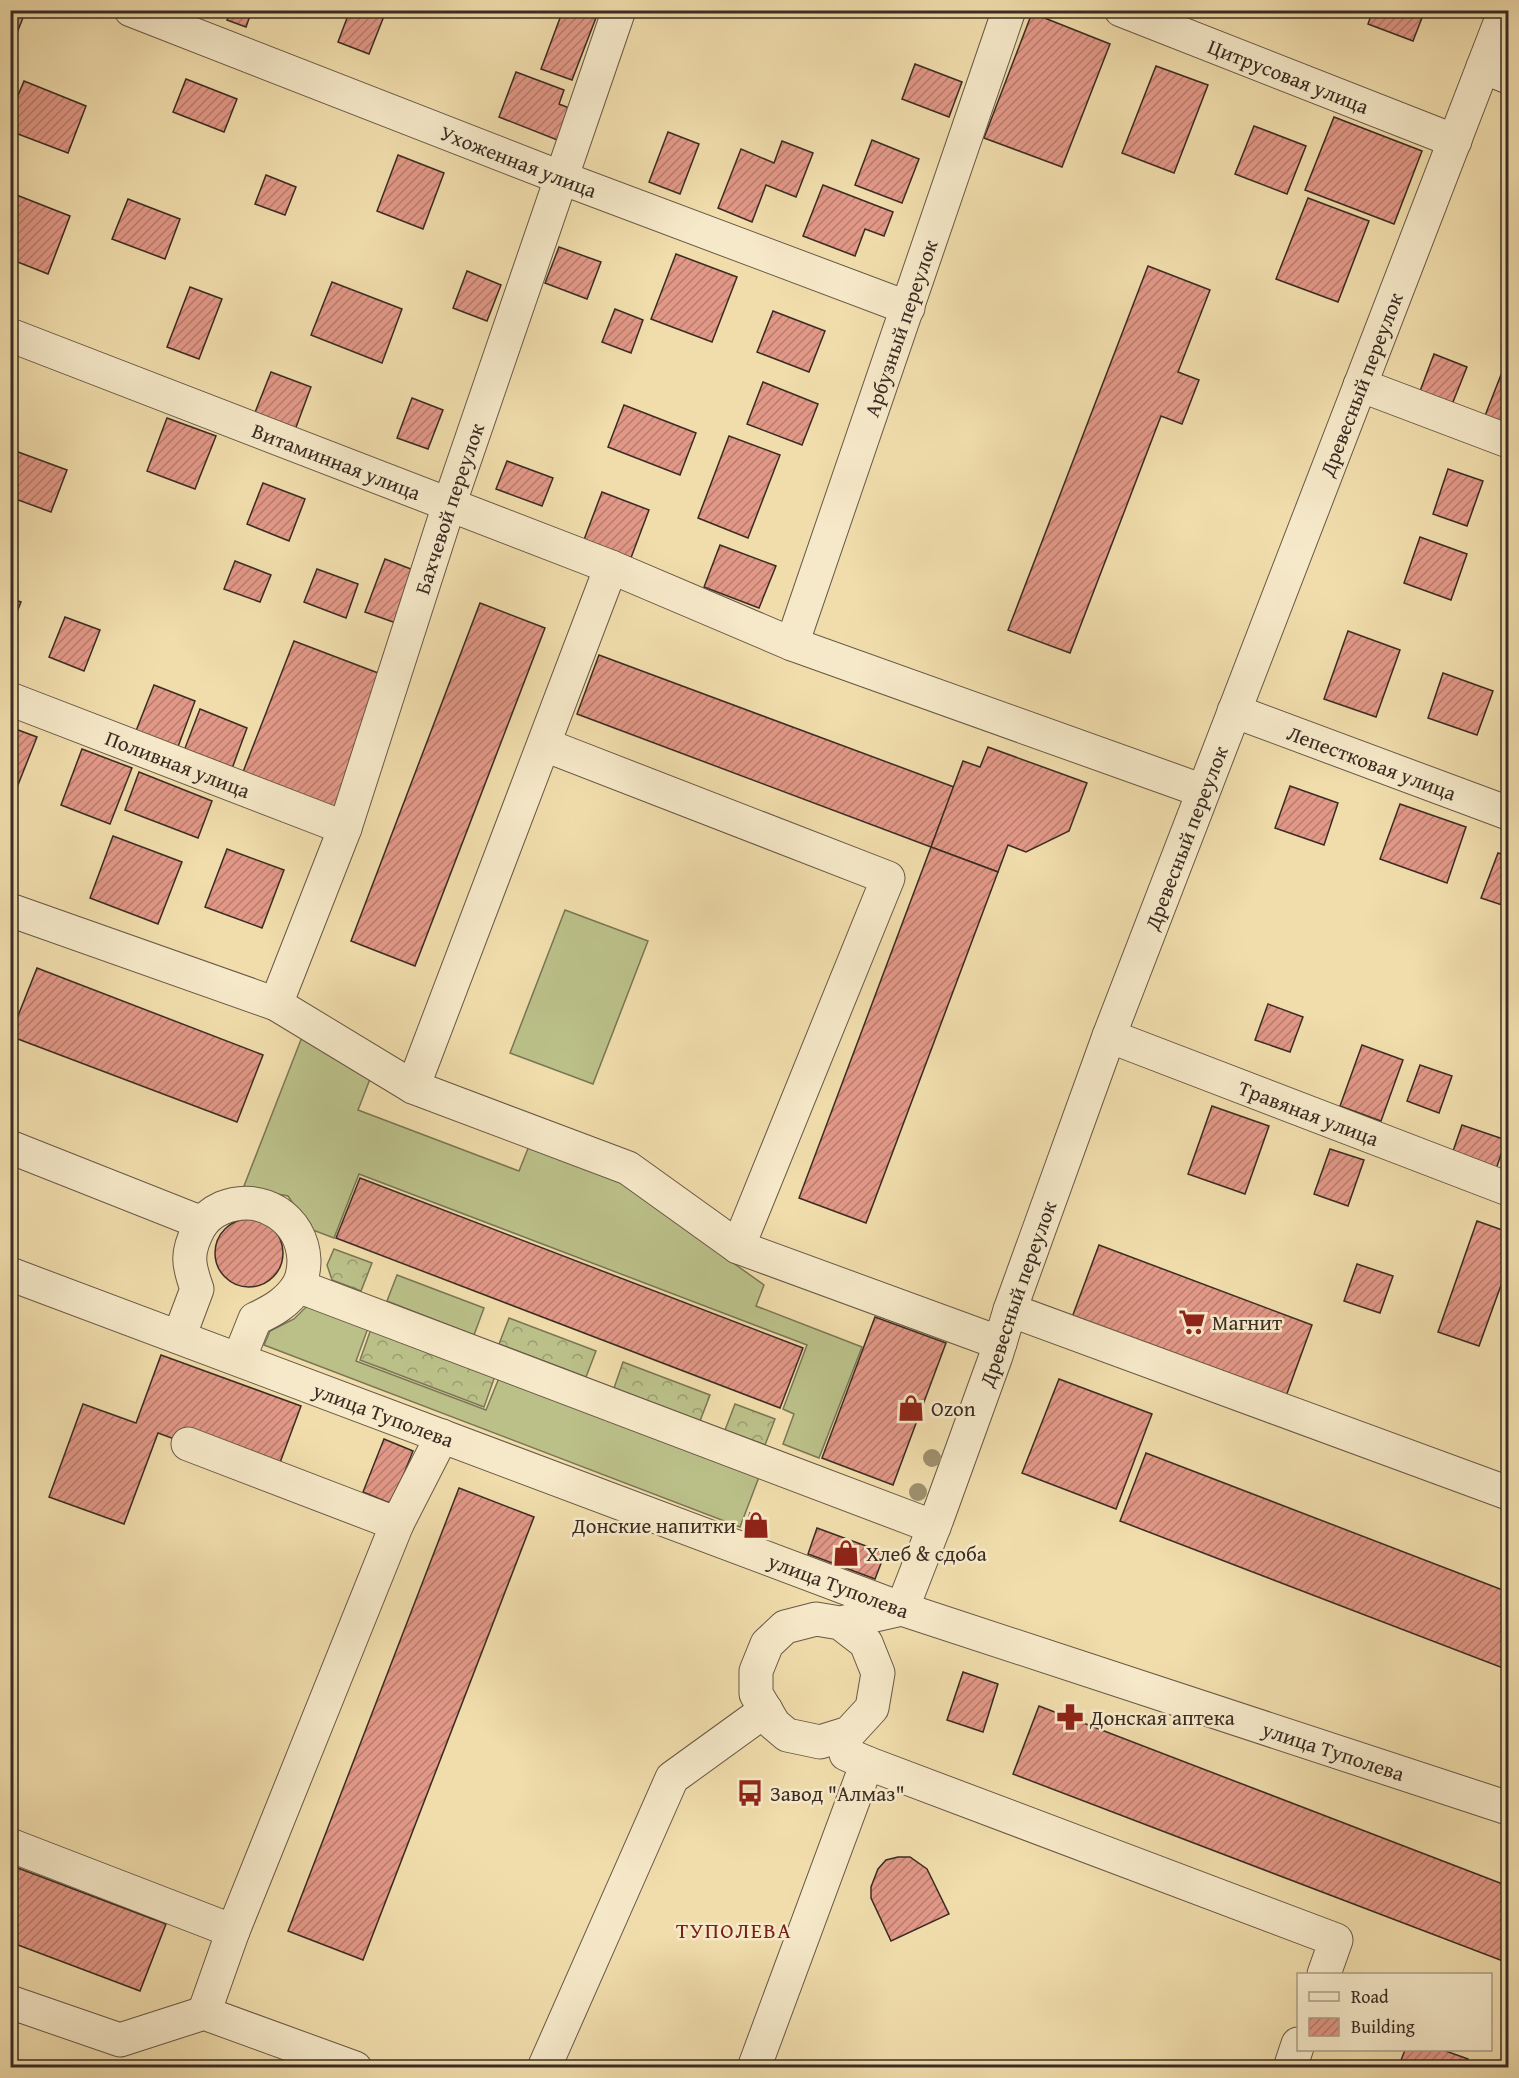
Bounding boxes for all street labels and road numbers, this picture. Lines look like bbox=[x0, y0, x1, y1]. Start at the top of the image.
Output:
street label: Цитрусовая улица bbox=[1204, 30, 1374, 121]
street label: Ухоженная улица bbox=[436, 117, 601, 205]
street label: Арбузный переулок bbox=[855, 235, 945, 421]
street label: Древесный переулок bbox=[1311, 288, 1410, 482]
street label: Витаминная улица bbox=[248, 414, 425, 508]
street label: Бахчевой переулок bbox=[406, 419, 492, 598]
street label: Лепестковая улица bbox=[1283, 717, 1461, 808]
street label: Поливная улица bbox=[101, 722, 255, 806]
street label: Древесный переулок bbox=[1136, 741, 1235, 935]
street label: Травяная улица bbox=[1234, 1072, 1384, 1154]
street label: Древесный переулок bbox=[970, 1196, 1064, 1392]
street label: улица Туполева bbox=[308, 1373, 458, 1455]
street label: улица Туполева bbox=[763, 1544, 913, 1626]
street label: улица Туполева bbox=[1257, 1713, 1409, 1789]

